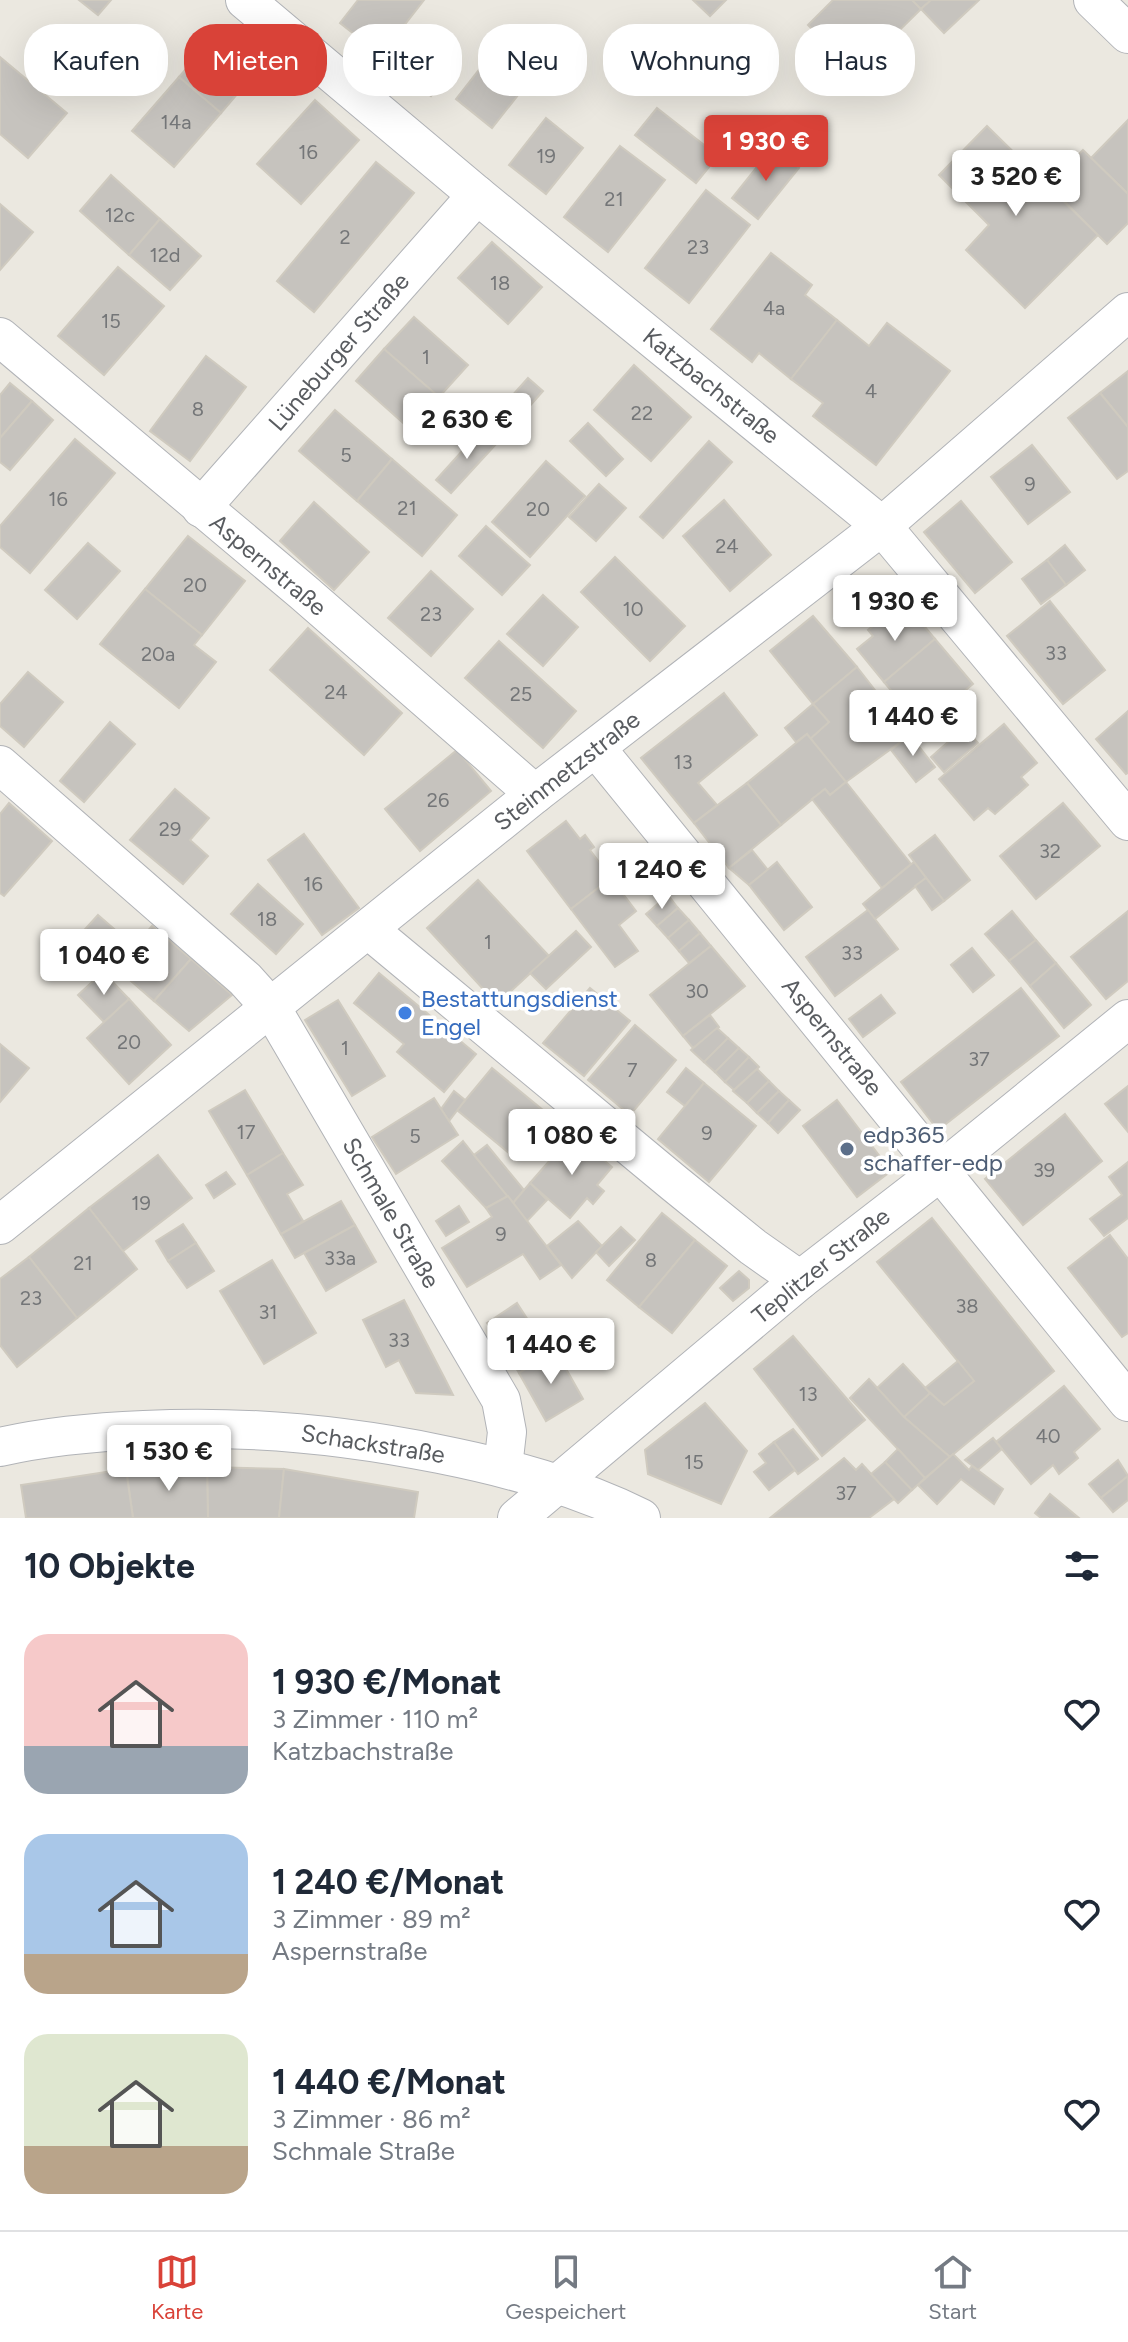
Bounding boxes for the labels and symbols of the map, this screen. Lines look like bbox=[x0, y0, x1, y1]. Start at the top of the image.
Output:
house number: 14a bbox=[161, 110, 191, 134]
pin: 1 930 € bbox=[692, 115, 840, 183]
house number: 16 bbox=[298, 140, 318, 164]
house number: 19 bbox=[536, 144, 556, 168]
pin: 3 520 € bbox=[942, 150, 1090, 218]
house number: 21 bbox=[604, 187, 624, 211]
house number: 12c bbox=[105, 203, 135, 227]
house number: 2 bbox=[339, 225, 351, 249]
house number: 23 bbox=[687, 235, 709, 259]
house number: 12d bbox=[149, 243, 181, 267]
street label: Lüneburger Straße bbox=[262, 267, 415, 437]
house number: 18 bbox=[490, 271, 510, 295]
house number: 4a bbox=[763, 296, 785, 320]
house number: 15 bbox=[101, 309, 121, 333]
street label: Katzbachstraße bbox=[637, 322, 786, 450]
house number: 1 bbox=[422, 345, 430, 369]
house number: 4 bbox=[865, 379, 877, 403]
pin: 2 630 € bbox=[393, 393, 541, 461]
house number: 8 bbox=[192, 397, 204, 421]
house number: 22 bbox=[631, 401, 653, 425]
house number: 5 bbox=[340, 443, 352, 467]
house number: 9 bbox=[1024, 472, 1036, 496]
house number: 16 bbox=[48, 487, 68, 511]
house number: 21 bbox=[397, 496, 417, 520]
house number: 20 bbox=[526, 497, 550, 521]
street label: Aspernstraße bbox=[204, 507, 333, 622]
house number: 24 bbox=[715, 534, 739, 558]
house number: 20 bbox=[183, 573, 207, 597]
pin: 1 930 € bbox=[821, 575, 969, 643]
house number: 10 bbox=[622, 597, 644, 621]
house number: 23 bbox=[420, 602, 442, 626]
house number: 33 bbox=[1045, 641, 1067, 665]
house number: 20a bbox=[141, 642, 175, 666]
house number: 24 bbox=[324, 680, 348, 704]
house number: 25 bbox=[510, 682, 532, 706]
pin: 1 440 € bbox=[839, 690, 987, 758]
street label: Steinmetzstraße bbox=[488, 705, 646, 837]
house number: 13 bbox=[673, 750, 693, 774]
house number: 26 bbox=[427, 788, 449, 812]
house number: 29 bbox=[159, 817, 181, 841]
house number: 32 bbox=[1039, 839, 1061, 863]
pin: 1 240 € bbox=[588, 843, 736, 911]
house number: 16 bbox=[303, 872, 323, 896]
house number: 18 bbox=[257, 907, 277, 931]
pin: 1 040 € bbox=[30, 929, 178, 997]
house number: 1 bbox=[484, 930, 492, 954]
house number: 33 bbox=[841, 941, 863, 965]
street label: Aspernstraße bbox=[776, 972, 889, 1102]
house number: 30 bbox=[685, 979, 709, 1003]
place label: Bestattungsdienst Engel bbox=[421, 984, 618, 1041]
marker: Bestattungsdienst Engel bbox=[396, 1004, 414, 1022]
house number: 20 bbox=[117, 1030, 141, 1054]
house number: 1 bbox=[341, 1036, 349, 1060]
house number: 37 bbox=[968, 1047, 990, 1071]
house number: 7 bbox=[627, 1058, 638, 1082]
pin: 1 080 € bbox=[498, 1109, 646, 1177]
house number: 17 bbox=[237, 1120, 256, 1144]
place label: edp365 schaffer-edp bbox=[863, 1120, 1003, 1177]
house number: 9 bbox=[701, 1121, 713, 1145]
house number: 5 bbox=[409, 1124, 421, 1148]
street label: Schmale Straße bbox=[337, 1132, 446, 1293]
marker: edp365 schaffer-edp bbox=[838, 1140, 856, 1158]
house number: 39 bbox=[1033, 1158, 1055, 1182]
house number: 19 bbox=[131, 1191, 151, 1215]
street label: Teplitzer Straße bbox=[746, 1201, 895, 1330]
house number: 9 bbox=[495, 1222, 507, 1246]
house number: 33a bbox=[324, 1246, 356, 1270]
house number: 8 bbox=[645, 1248, 657, 1272]
house number: 21 bbox=[73, 1251, 93, 1275]
house number: 23 bbox=[20, 1286, 42, 1310]
house number: 38 bbox=[955, 1294, 979, 1318]
house number: 31 bbox=[258, 1300, 278, 1324]
pin: 1 440 € bbox=[477, 1318, 625, 1386]
house number: 33 bbox=[388, 1328, 410, 1352]
house number: 13 bbox=[798, 1382, 818, 1406]
street label: Schackstraße bbox=[299, 1418, 447, 1469]
house number: 40 bbox=[1035, 1424, 1061, 1448]
pin: 1 530 € bbox=[95, 1425, 243, 1493]
house number: 15 bbox=[684, 1450, 704, 1474]
house number: 37 bbox=[835, 1481, 857, 1505]

